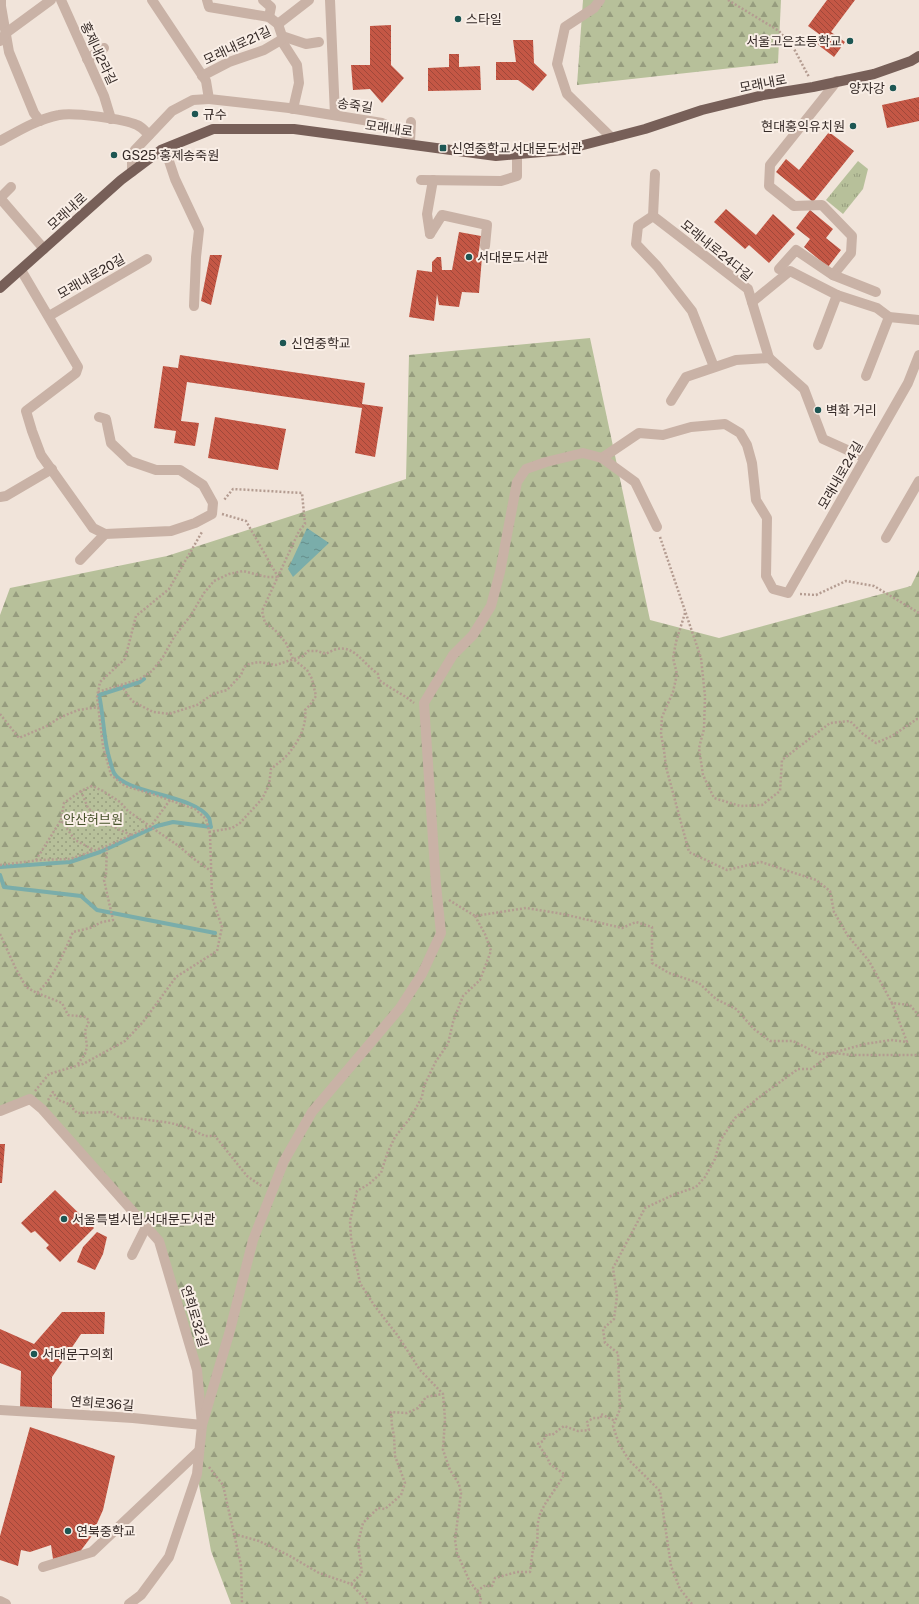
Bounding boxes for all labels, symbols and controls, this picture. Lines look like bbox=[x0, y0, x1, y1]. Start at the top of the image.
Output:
place label: 스타일 bbox=[466, 12, 502, 27]
marker: 스타일 bbox=[453, 14, 463, 24]
street label: 홍제내2라길 bbox=[77, 19, 120, 87]
street label: 모래내로21길 bbox=[201, 23, 273, 68]
place label: 서울고은초등학교 bbox=[746, 34, 842, 49]
marker: 서울고은초등학교 bbox=[845, 36, 855, 46]
street label: 모래내로 bbox=[738, 72, 788, 95]
place label: 양자강 bbox=[849, 81, 885, 96]
marker: 양자강 bbox=[888, 83, 898, 93]
street label: 송죽길 bbox=[336, 95, 374, 116]
place label: 규수 bbox=[203, 107, 227, 122]
marker: 규수 bbox=[190, 109, 200, 119]
street label: 모래내로 bbox=[364, 118, 414, 139]
place label: 현대홍익유치원 bbox=[761, 119, 845, 134]
marker: 현대홍익유치원 bbox=[848, 121, 858, 131]
place label: 신연중학교서대문도서관 bbox=[451, 141, 583, 156]
marker: 신연중학교서대문도서관 bbox=[438, 143, 448, 153]
place label: GS25 홍제송죽원 bbox=[122, 148, 219, 163]
marker: GS25 홍제송죽원 bbox=[109, 150, 119, 160]
street label: 모래내로 bbox=[45, 190, 90, 233]
street label: 모래내로24다길 bbox=[678, 217, 755, 284]
place label: 서대문도서관 bbox=[477, 250, 549, 265]
street label: 모래내로20길 bbox=[55, 251, 128, 302]
marker: 서대문도서관 bbox=[464, 252, 474, 262]
place label: 신연중학교 bbox=[291, 336, 351, 351]
marker: 신연중학교 bbox=[278, 338, 288, 348]
place label: 벽화 거리 bbox=[826, 403, 877, 418]
marker: 벽화 거리 bbox=[813, 405, 823, 415]
street label: 모래내로24길 bbox=[815, 439, 866, 512]
park label: 안산허브원 bbox=[63, 812, 123, 827]
place label: 서울특별시립서대문도서관 bbox=[72, 1212, 216, 1227]
marker: 서울특별시립서대문도서관 bbox=[59, 1214, 69, 1224]
street label: 연희로32길 bbox=[178, 1283, 211, 1349]
place label: 서대문구의회 bbox=[42, 1347, 114, 1362]
marker: 서대문구의회 bbox=[29, 1349, 39, 1359]
street label: 연희로36길 bbox=[69, 1394, 134, 1413]
place label: 연북중학교 bbox=[76, 1524, 136, 1539]
marker: 연북중학교 bbox=[63, 1526, 73, 1536]

